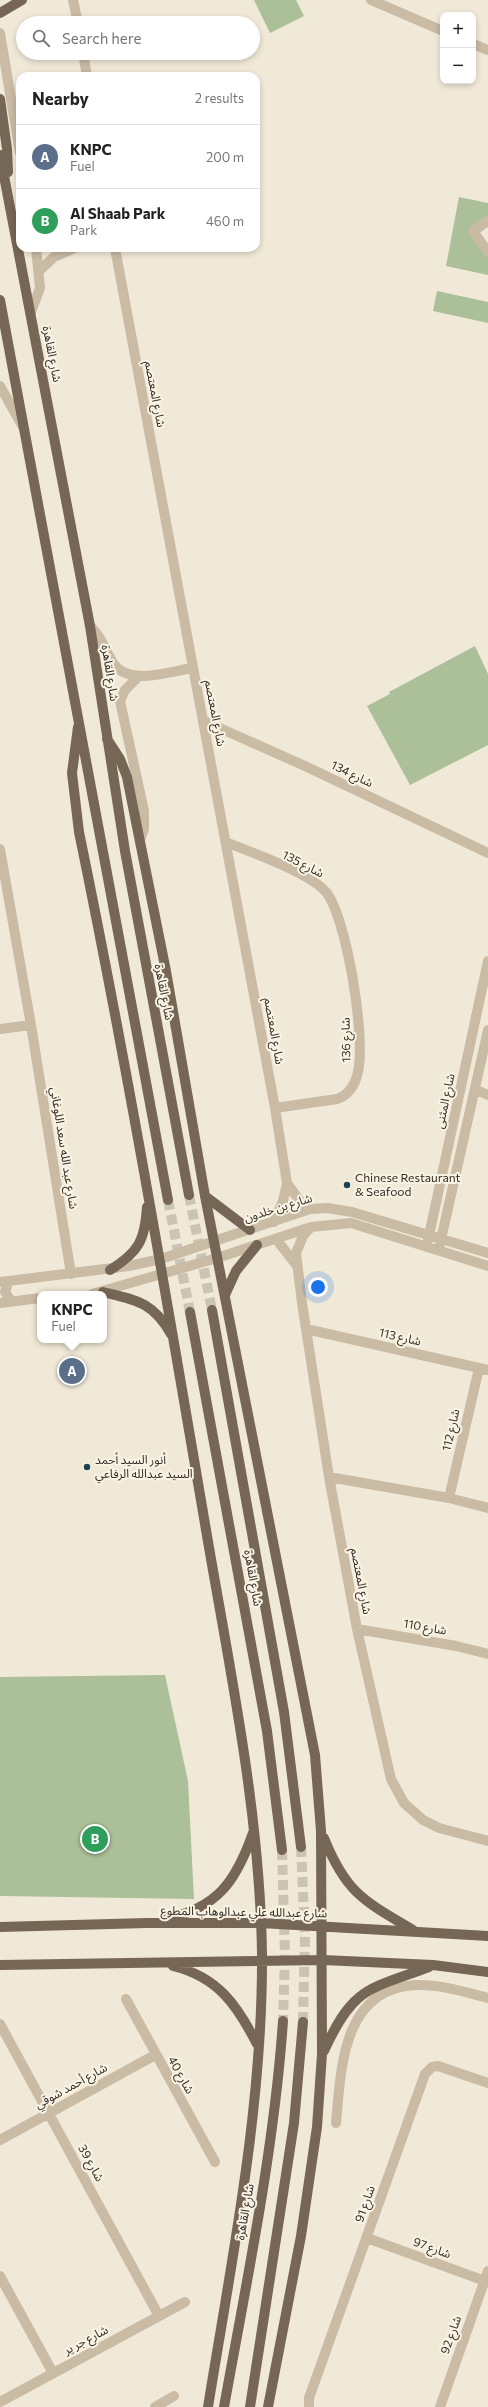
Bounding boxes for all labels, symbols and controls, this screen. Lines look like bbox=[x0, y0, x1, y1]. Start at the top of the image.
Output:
map controls bbox=[440, 12, 476, 84]
button: + bbox=[440, 12, 476, 48]
search box bbox=[16, 16, 260, 60]
icon: search bbox=[30, 27, 52, 49]
text: Search here bbox=[62, 29, 141, 47]
button: − bbox=[440, 48, 476, 84]
text: Nearby bbox=[32, 88, 89, 109]
text: 2 results bbox=[195, 90, 244, 106]
text: KNPC bbox=[70, 140, 112, 158]
text: A bbox=[40, 149, 50, 165]
text: 200 m bbox=[206, 149, 244, 165]
text: Fuel bbox=[70, 158, 95, 174]
text: Al Shaab Park bbox=[70, 204, 165, 222]
text: B bbox=[41, 213, 49, 229]
text: 460 m bbox=[206, 213, 244, 229]
text: Park bbox=[70, 222, 97, 238]
street label: شارع القاهرة bbox=[38, 324, 65, 384]
street label: شارع المعتصم bbox=[140, 359, 169, 429]
street label: شارع القاهرة bbox=[97, 644, 122, 703]
street label: شارع المعتصم bbox=[200, 678, 229, 748]
street label: شارع 134 bbox=[328, 757, 376, 792]
street label: شارع 135 bbox=[279, 847, 326, 882]
street label: شارع القاهرة bbox=[150, 962, 177, 1022]
street label: شارع المعتصم bbox=[259, 996, 288, 1066]
street label: شارع 136 bbox=[338, 1017, 355, 1063]
street label: شارع المثنى bbox=[431, 1072, 460, 1130]
street label: شارع عبد الله سعد اللوغاني bbox=[45, 1086, 82, 1210]
place label: Chinese Restaurant & Seafood bbox=[355, 1170, 461, 1198]
marker: Chinese Restaurant & Seafood bbox=[342, 1180, 352, 1190]
street label: شارع بن خلدون bbox=[242, 1190, 314, 1227]
your location bbox=[308, 1277, 328, 1297]
popup bbox=[37, 1291, 107, 1343]
text: KNPC bbox=[51, 1300, 93, 1318]
text: Fuel bbox=[51, 1318, 76, 1334]
street label: شارع 113 bbox=[377, 1324, 423, 1351]
pin: A bbox=[59, 1356, 85, 1386]
street label: شارع 112 bbox=[438, 1407, 465, 1453]
place label: أنور السيد أحمد السيد عبدالله الرفاعي bbox=[95, 1452, 193, 1484]
marker: أنور السيد أحمد السيد عبدالله الرفاعي bbox=[82, 1462, 92, 1472]
street label: شارع المعتصم bbox=[346, 1546, 375, 1616]
street label: شارع القاهرة bbox=[239, 1548, 266, 1608]
street label: شارع 110 bbox=[402, 1615, 448, 1640]
pin: B bbox=[82, 1824, 108, 1854]
street label: شارع عبدالله علي عبدالوهاب المطوع bbox=[161, 1903, 327, 1923]
street label: شارع 40 bbox=[163, 2053, 198, 2097]
street label: شارع أحمد شوقي bbox=[32, 2059, 111, 2114]
street label: شارع 39 bbox=[73, 2142, 108, 2185]
street label: شارع القاهرة bbox=[232, 2182, 259, 2242]
street label: شارع 91 bbox=[351, 2183, 380, 2225]
street label: شارع 97 bbox=[410, 2234, 453, 2263]
street label: شارع 92 bbox=[437, 2314, 466, 2357]
street label: شارع جر ير bbox=[60, 2322, 111, 2360]

